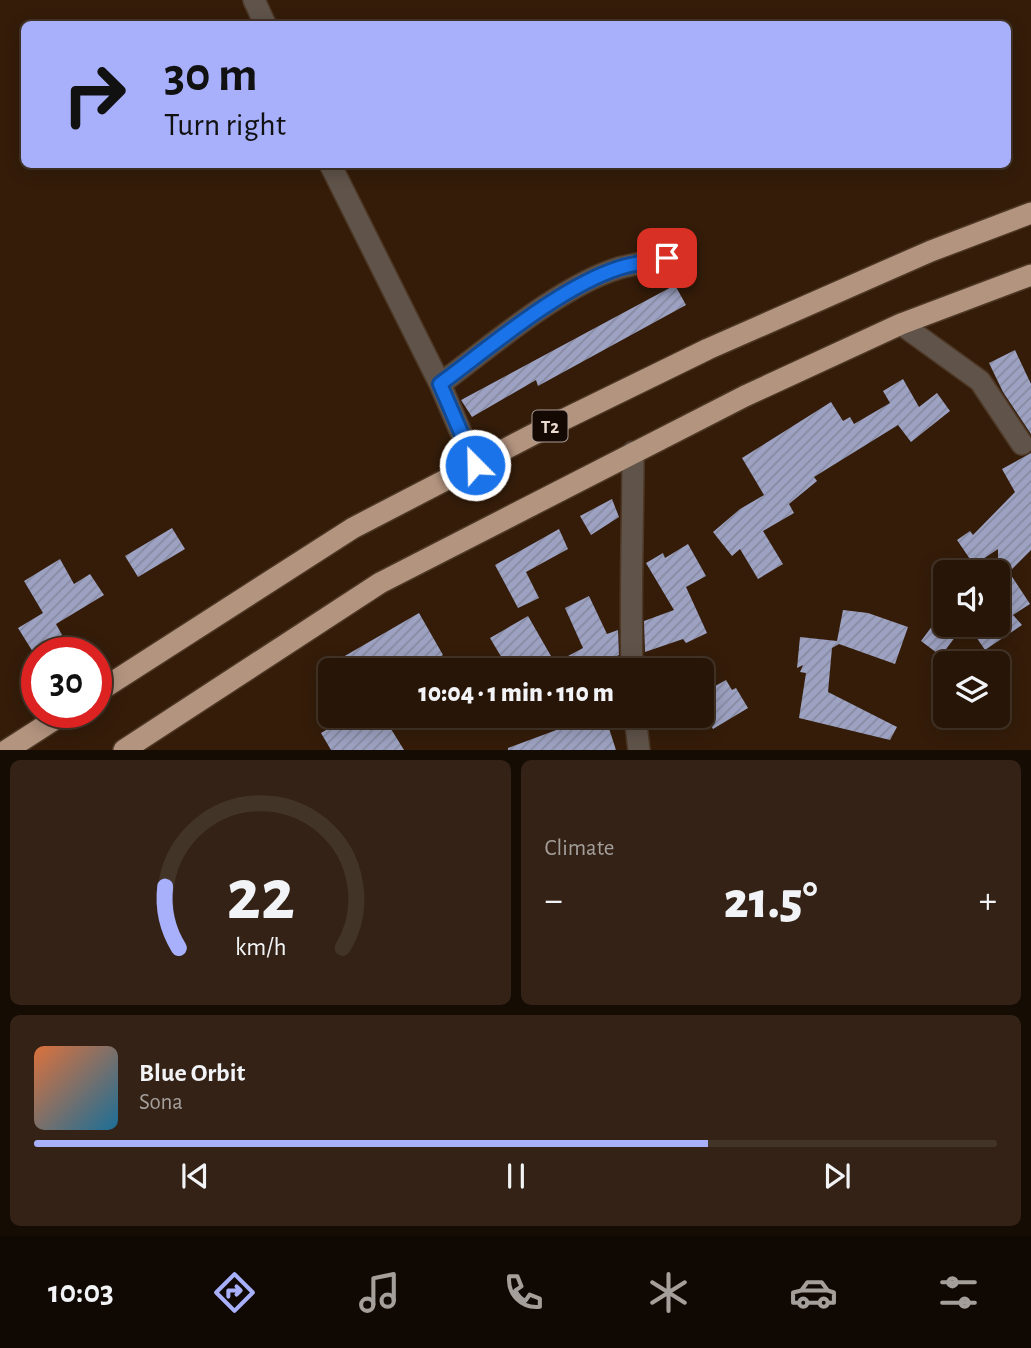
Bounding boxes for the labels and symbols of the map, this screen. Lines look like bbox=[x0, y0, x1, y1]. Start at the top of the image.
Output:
pin bbox=[637, 228, 697, 288]
road number: T2 bbox=[532, 410, 568, 442]
position arrow bbox=[438, 428, 512, 502]
speed limit sign: 30 bbox=[21, 637, 112, 728]

